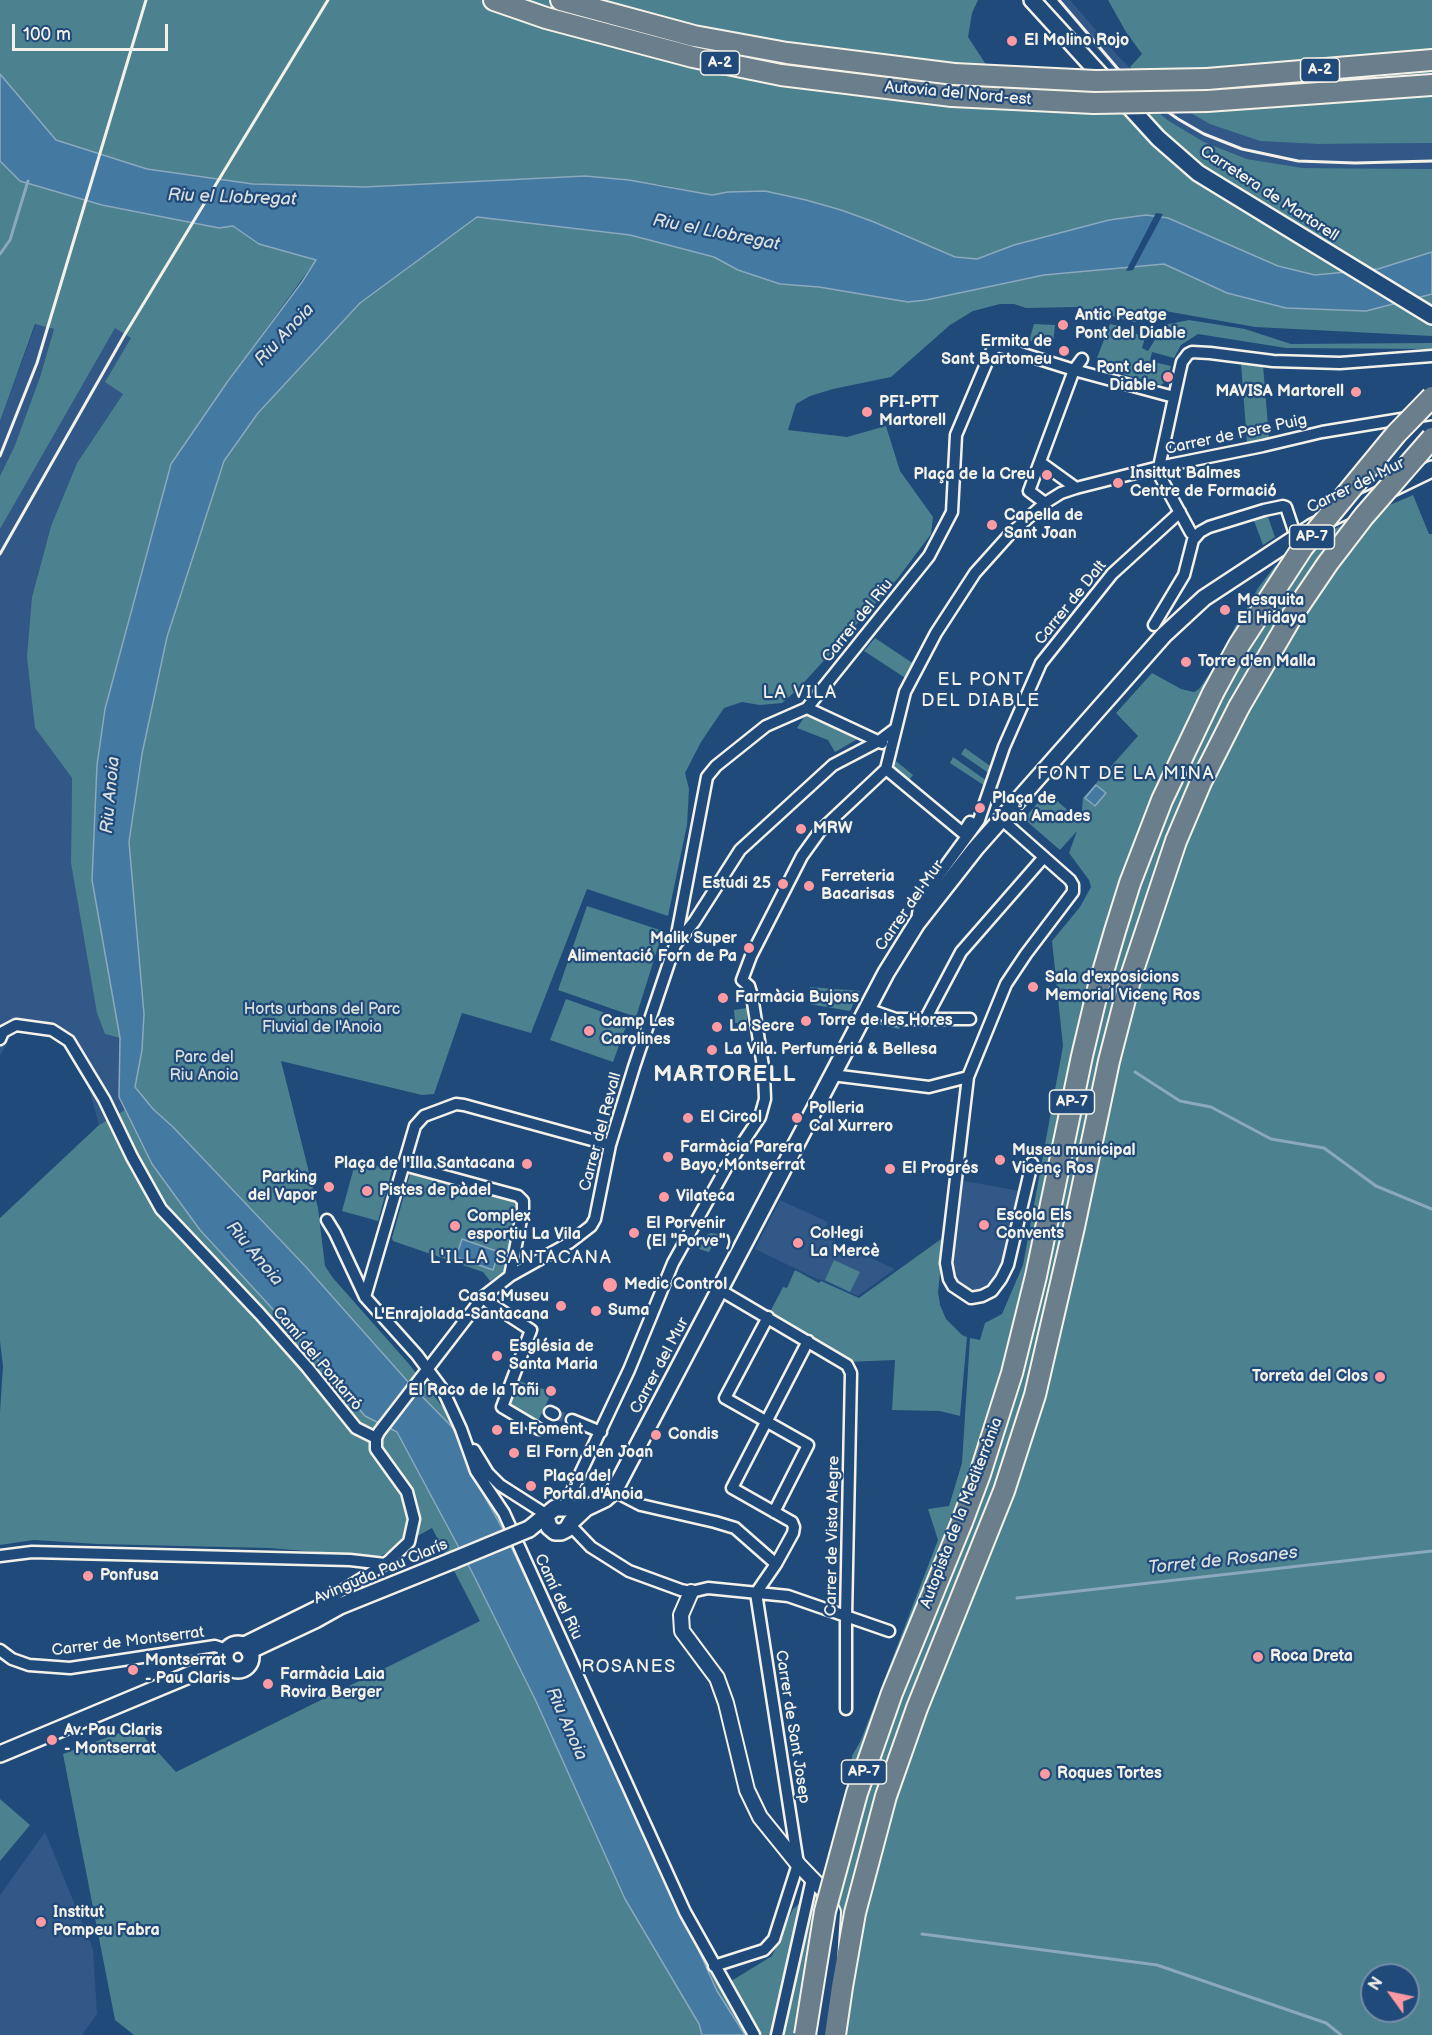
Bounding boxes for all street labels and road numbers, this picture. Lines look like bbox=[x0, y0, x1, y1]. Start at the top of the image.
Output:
road number: A-2 bbox=[700, 51, 740, 75]
road number: A-2 bbox=[1300, 58, 1340, 82]
street label: Autovia del Nord-est bbox=[884, 78, 1032, 110]
street label: Carretera de Martorell bbox=[1196, 142, 1342, 246]
street label: Carrer de Pere Puig bbox=[1163, 411, 1309, 459]
street label: Carrer del Mur bbox=[1304, 454, 1408, 518]
road number: AP-7 bbox=[1290, 525, 1334, 549]
street label: Carrer de Dalt bbox=[1031, 557, 1111, 649]
street label: Carrer del Riu bbox=[818, 575, 898, 667]
street label: Carrer del Mur bbox=[872, 857, 948, 955]
street label: Carrer del Revall bbox=[576, 1070, 626, 1194]
road number: AP-7 bbox=[1050, 1090, 1094, 1114]
street label: Camí del Pontarró bbox=[268, 1303, 366, 1415]
street label: Carrer del Mur bbox=[627, 1315, 693, 1417]
street label: Autopista de la Mediterrània bbox=[917, 1415, 1007, 1611]
street label: Carrer de Vista Alegre bbox=[822, 1456, 844, 1616]
street label: Avinguda Pau Clarís bbox=[311, 1535, 451, 1609]
street label: Camí del Riu bbox=[530, 1551, 586, 1643]
street label: Carrer de Montserrat bbox=[51, 1623, 205, 1661]
street label: Carrer de Sant Josep bbox=[770, 1649, 814, 1805]
road number: AP-7 bbox=[842, 1760, 886, 1784]

